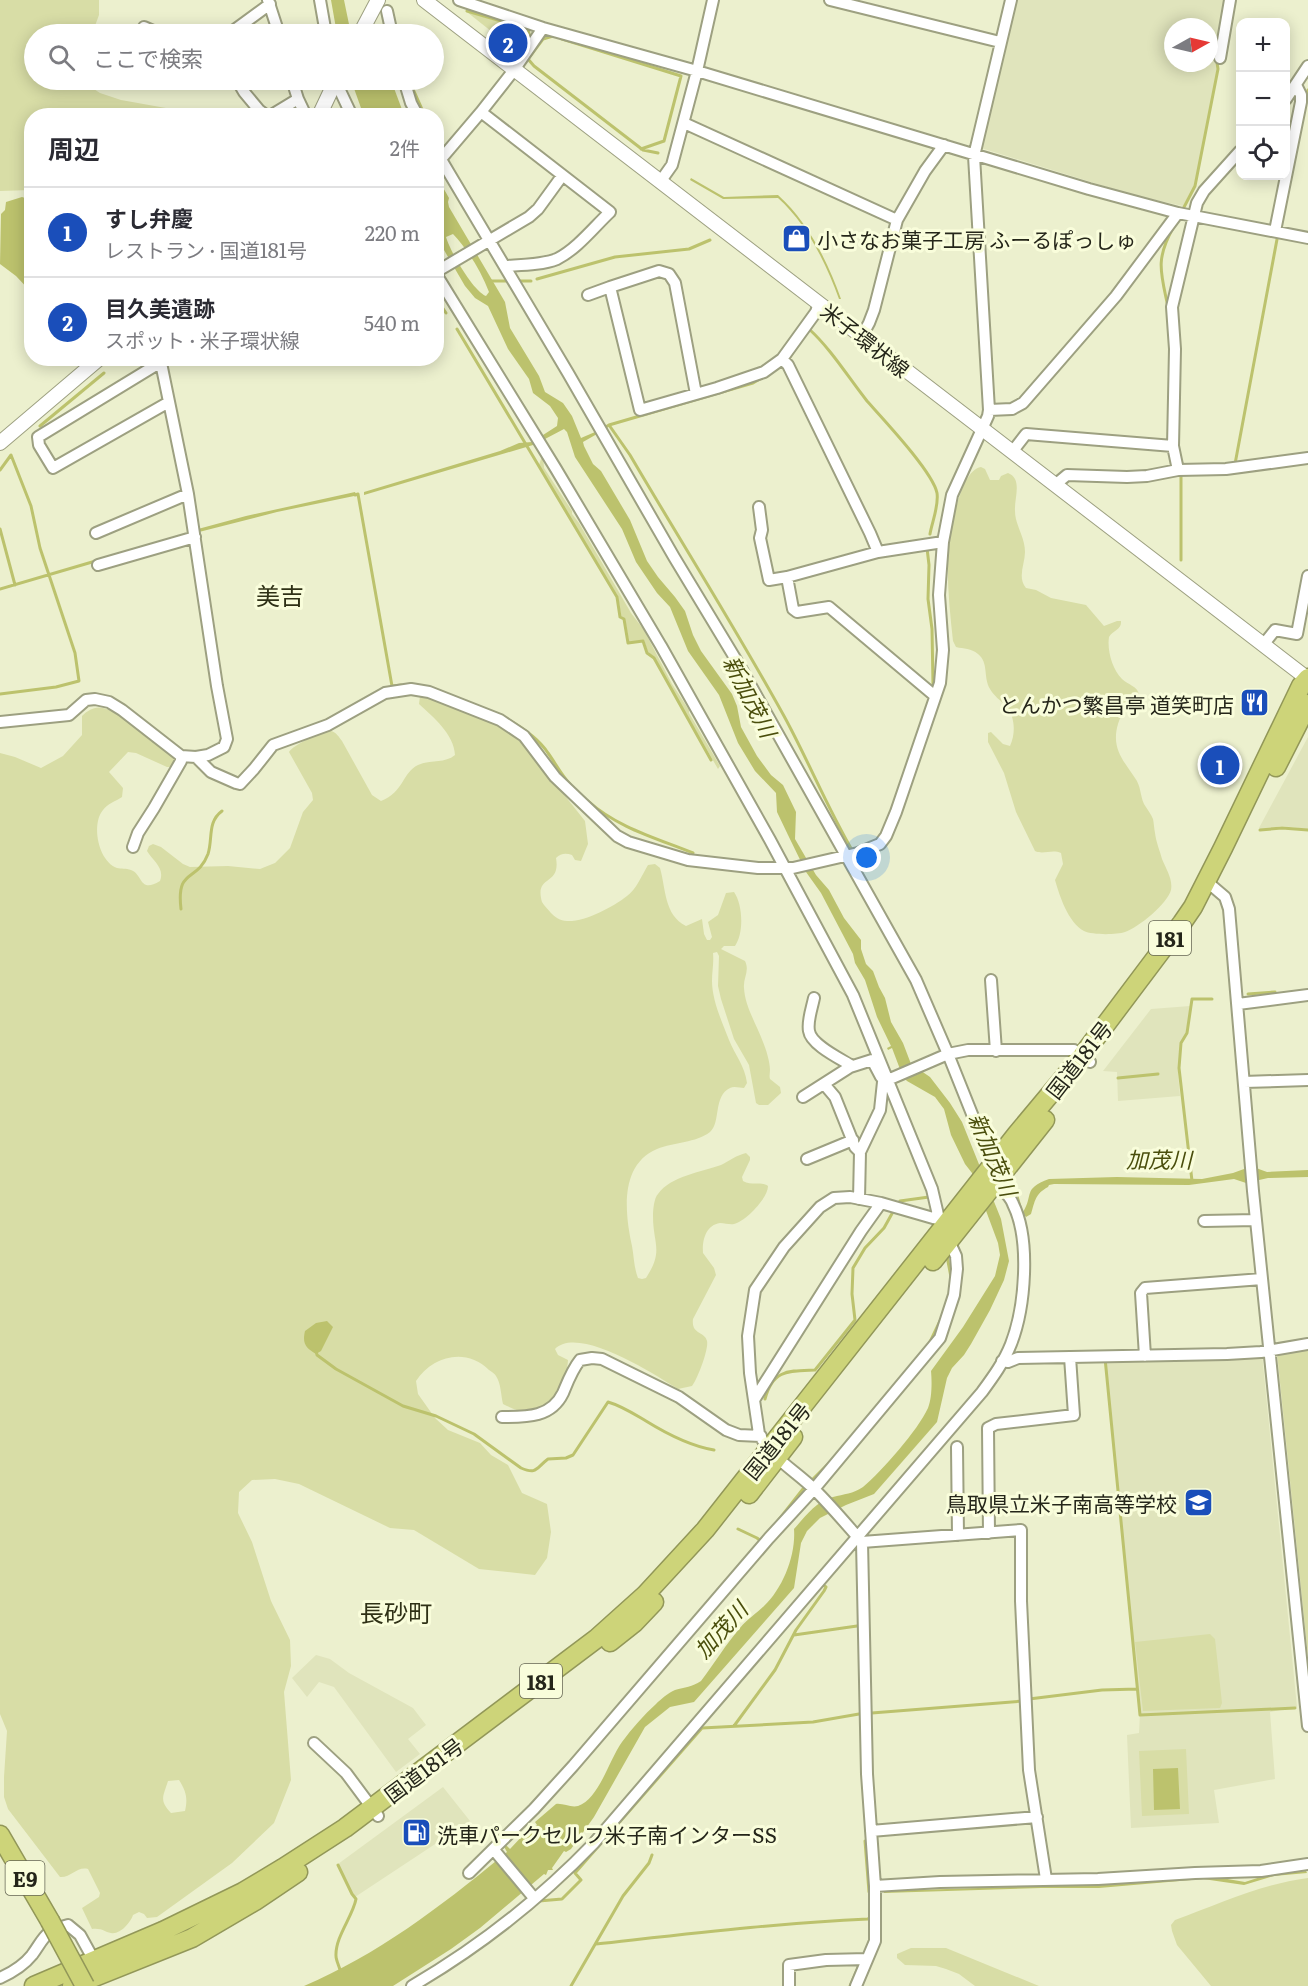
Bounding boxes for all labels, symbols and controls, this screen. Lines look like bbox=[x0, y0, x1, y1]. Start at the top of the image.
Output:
north arrow bbox=[1164, 18, 1218, 72]
map controls bbox=[1236, 18, 1290, 180]
button: + bbox=[1236, 18, 1290, 72]
pin: 2 bbox=[488, 20, 528, 66]
search box bbox=[24, 24, 444, 90]
icon: search bbox=[45, 41, 78, 74]
text: ここで検索 bbox=[93, 41, 203, 74]
button: − bbox=[1236, 72, 1290, 126]
button: locate bbox=[1236, 126, 1290, 180]
text: 周辺 bbox=[48, 128, 100, 167]
text: 2件 bbox=[390, 132, 420, 162]
text: すし弁慶 bbox=[105, 201, 193, 234]
text: 1 bbox=[63, 217, 72, 247]
text: 220 m bbox=[365, 217, 420, 247]
shop icon: 小さなお菓子工房 ふーるぽっしゅ bbox=[780, 222, 812, 254]
place label: 小さなお菓子工房 ふーるぽっしゅ bbox=[817, 223, 1136, 254]
text: レストラン · 国道181号 bbox=[105, 234, 307, 264]
text: 目久美遺跡 bbox=[105, 291, 215, 324]
street label: 米子環状線 bbox=[815, 294, 917, 384]
text: 2 bbox=[62, 307, 73, 337]
text: 540 m bbox=[364, 307, 420, 337]
text: スポット · 米子環状線 bbox=[105, 324, 300, 354]
district label: 美吉 bbox=[256, 577, 304, 612]
water label: 新加茂川 bbox=[716, 649, 787, 744]
restaurant icon: とんかつ繁昌亭 道笑町店 bbox=[1239, 687, 1271, 719]
place label: とんかつ繁昌亭 道笑町店 bbox=[999, 688, 1234, 719]
pin: 1 bbox=[1200, 742, 1240, 788]
your location bbox=[852, 843, 881, 872]
road number: 181 bbox=[1149, 921, 1191, 955]
street label: 国道181号 bbox=[1038, 1013, 1118, 1105]
water label: 新加茂川 bbox=[962, 1107, 1027, 1203]
water label: 加茂川 bbox=[1126, 1142, 1194, 1175]
street label: 国道181号 bbox=[735, 1395, 817, 1485]
school or university icon: 鳥取県立米子南高等学校 bbox=[1182, 1486, 1214, 1518]
place label: 鳥取県立米子南高等学校 bbox=[946, 1487, 1177, 1518]
water label: 加茂川 bbox=[686, 1592, 756, 1665]
district label: 長砂町 bbox=[360, 1594, 432, 1629]
road number: 181 bbox=[520, 1664, 562, 1698]
street label: 国道181号 bbox=[377, 1729, 469, 1809]
fuel station icon: 洗車パークセルフ米子南インターSS bbox=[400, 1817, 432, 1849]
place label: 洗車パークセルフ米子南インターSS bbox=[437, 1818, 777, 1849]
road number: E9 bbox=[6, 1861, 44, 1895]

